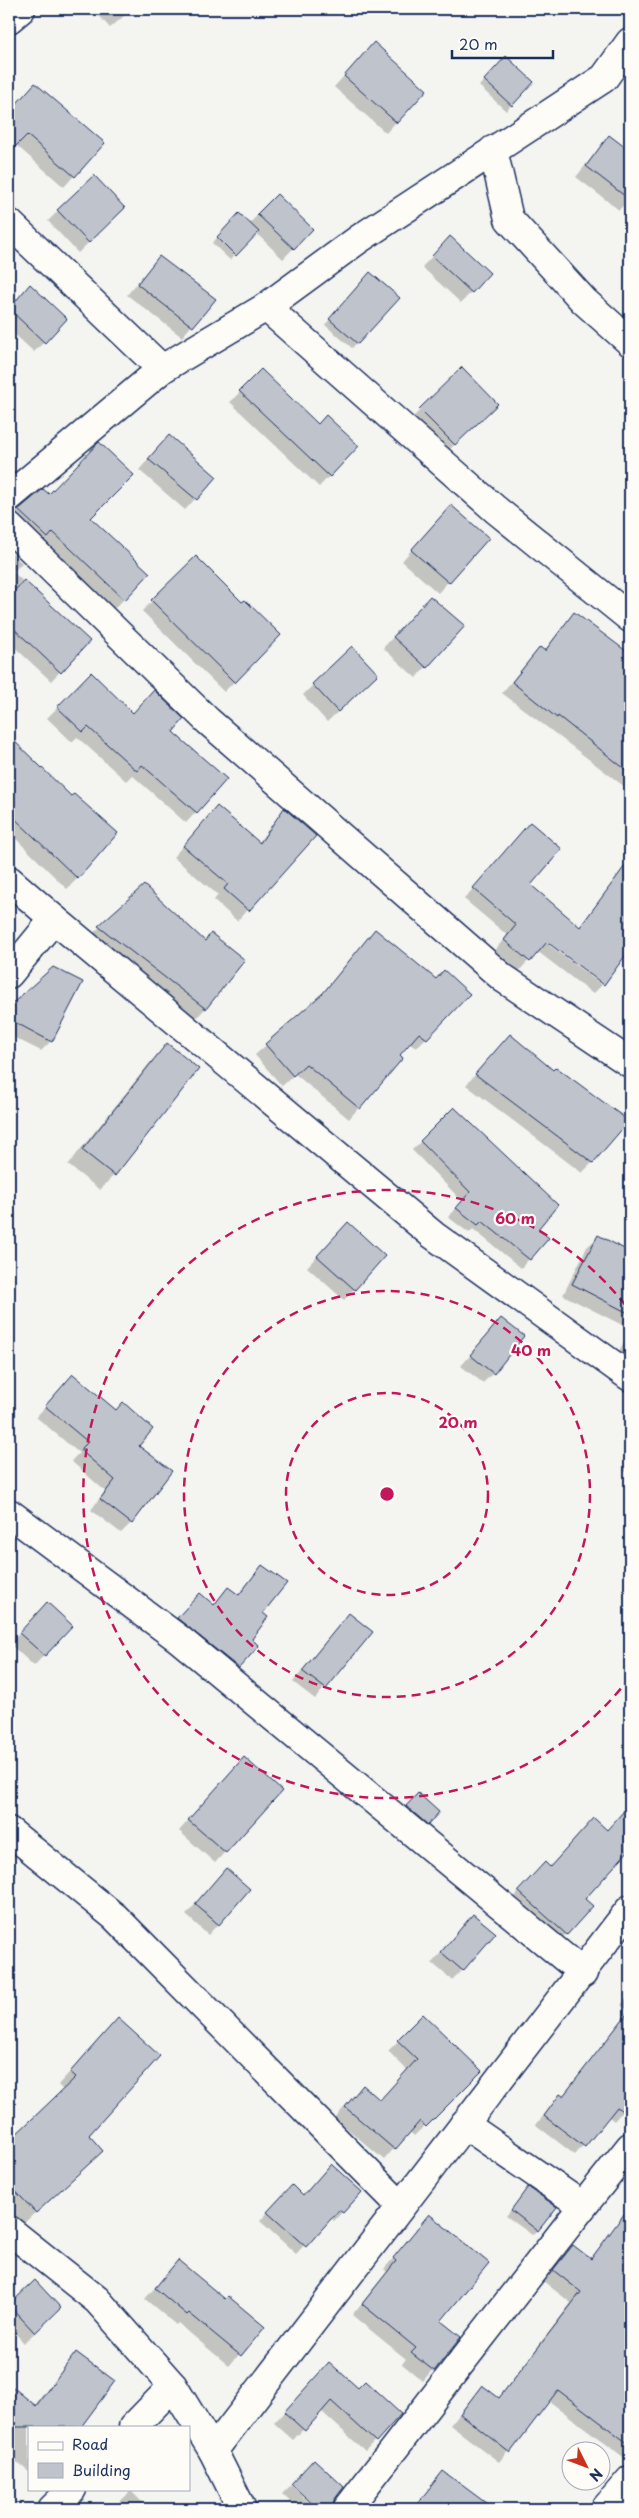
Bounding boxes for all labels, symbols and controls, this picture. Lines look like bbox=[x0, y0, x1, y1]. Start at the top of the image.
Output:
scale bar bbox=[452, 28, 553, 60]
text: 20 m bbox=[459, 32, 498, 55]
text: 60 m bbox=[495, 1206, 535, 1229]
text: 40 m bbox=[511, 1338, 551, 1361]
text: 20 m bbox=[439, 1410, 477, 1433]
centre of rings bbox=[378, 1485, 396, 1503]
legend bbox=[28, 2426, 190, 2490]
text: Road bbox=[72, 2432, 108, 2455]
north arrow bbox=[562, 2440, 612, 2490]
text: Building bbox=[72, 2458, 131, 2481]
text: N bbox=[585, 2464, 608, 2486]

